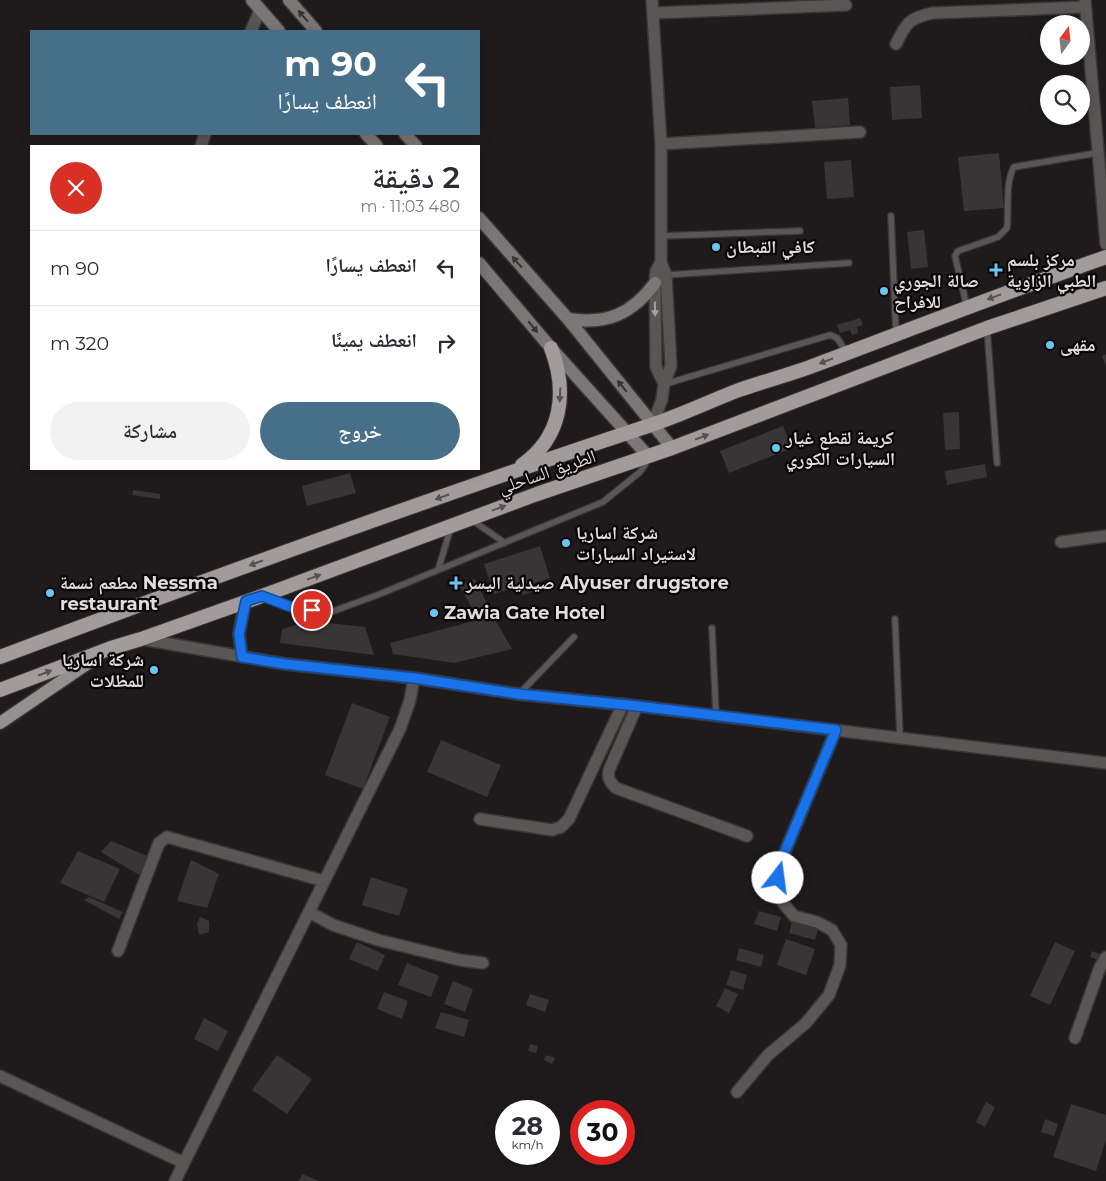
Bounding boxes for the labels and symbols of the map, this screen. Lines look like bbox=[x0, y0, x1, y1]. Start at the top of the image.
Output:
one-way arrow bbox=[297, 9, 308, 22]
north arrow bbox=[1040, 15, 1090, 65]
place label: كافي القبطان bbox=[726, 236, 815, 261]
marker: كافي القبطان bbox=[710, 241, 722, 253]
place label: مركز بلسم الطبي الزاوية bbox=[1007, 249, 1096, 295]
one-way arrow bbox=[512, 255, 523, 268]
marker: مركز بلسم الطبي الزاوية bbox=[989, 263, 1003, 277]
place label: صالة الجوري للافراح bbox=[894, 270, 979, 313]
marker: صالة الجوري للافراح bbox=[878, 285, 890, 297]
one-way arrow bbox=[986, 293, 1001, 301]
one-way arrow bbox=[651, 301, 659, 317]
one-way arrow bbox=[527, 320, 538, 333]
place label: مقهى bbox=[1060, 334, 1096, 356]
marker: مقهى bbox=[1044, 339, 1056, 351]
one-way arrow bbox=[818, 357, 833, 365]
one-way arrow bbox=[617, 379, 627, 393]
one-way arrow bbox=[555, 388, 563, 404]
place label: كريمة لقطع غيار السيارات الكوري bbox=[785, 427, 895, 473]
one-way arrow bbox=[695, 433, 710, 441]
marker: كريمة لقطع غيار السيارات الكوري bbox=[770, 442, 782, 454]
street label: الطريق الساحلي bbox=[495, 445, 600, 502]
one-way arrow bbox=[434, 493, 449, 501]
one-way arrow bbox=[492, 504, 507, 512]
place label: شركة اساريا لاستيراد السيارات bbox=[576, 522, 696, 565]
marker: شركة اساريا لاستيراد السيارات bbox=[560, 537, 572, 549]
one-way arrow bbox=[248, 559, 263, 567]
place label: مطعم نسمة Nessma restaurant bbox=[60, 572, 218, 615]
place label: صيدلية اليسر Alyuser drugstore bbox=[465, 572, 729, 594]
one-way arrow bbox=[306, 573, 321, 580]
marker: صيدلية اليسر Alyuser drugstore bbox=[450, 577, 462, 589]
marker: مطعم نسمة Nessma restaurant bbox=[44, 587, 56, 599]
pin bbox=[291, 589, 333, 631]
place label: Zawia Gate Hotel bbox=[444, 602, 605, 624]
marker: Zawia Gate Hotel bbox=[428, 607, 440, 619]
place label: شركة اساريا للمظلات bbox=[62, 649, 144, 692]
marker: شركة اساريا للمظلات bbox=[148, 664, 160, 676]
one-way arrow bbox=[38, 669, 53, 676]
position arrow bbox=[751, 851, 803, 903]
speed limit sign: 30 bbox=[570, 1100, 635, 1165]

